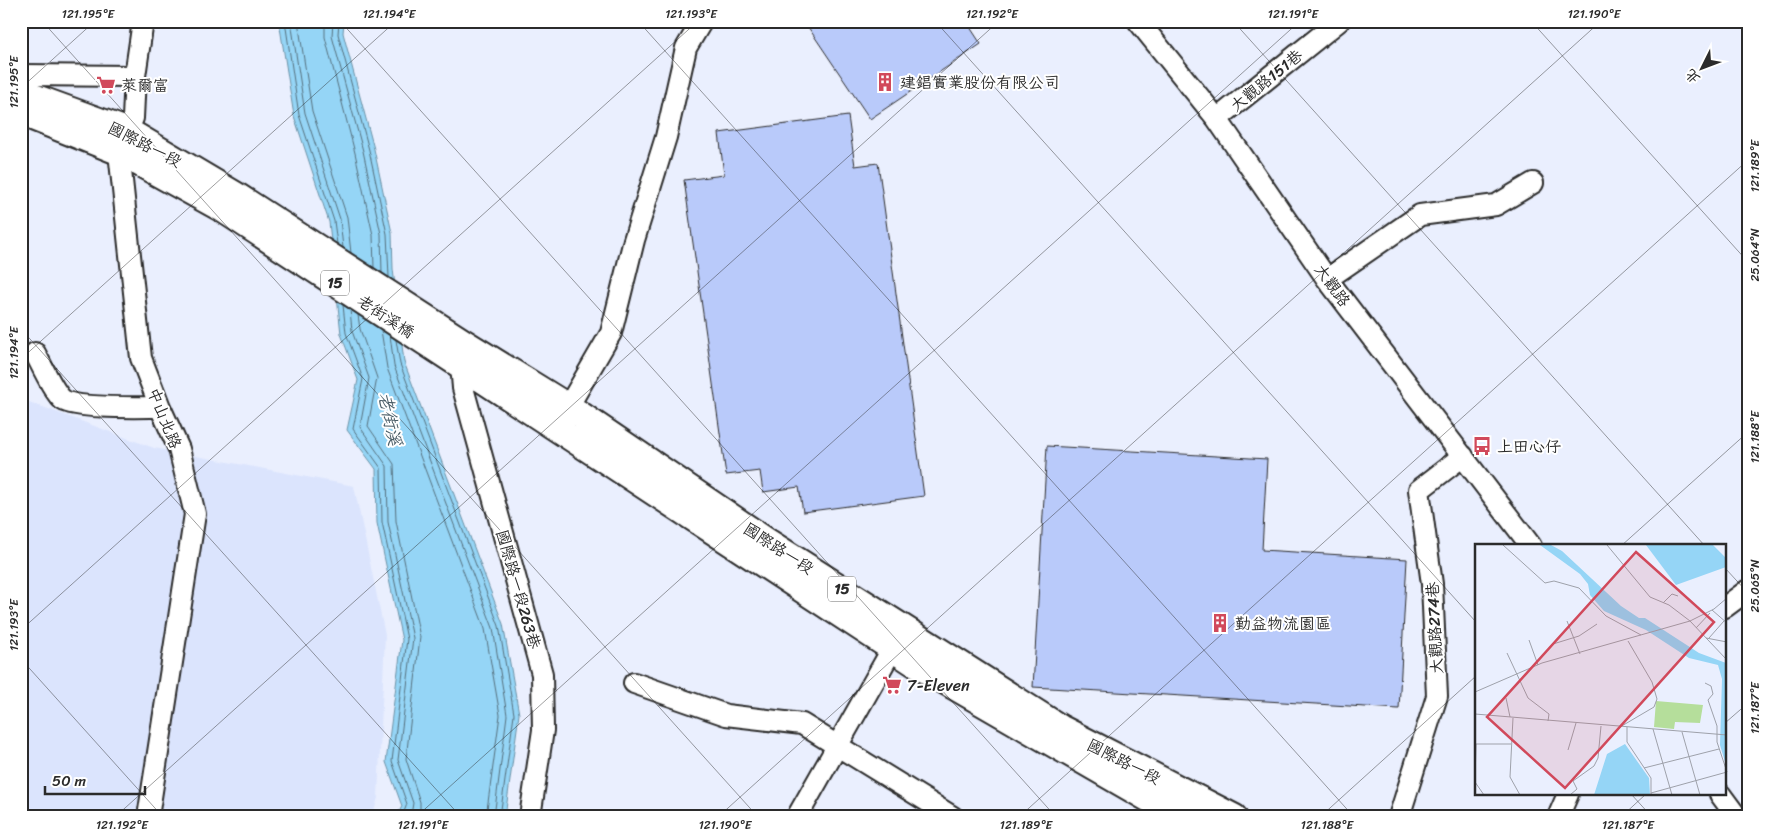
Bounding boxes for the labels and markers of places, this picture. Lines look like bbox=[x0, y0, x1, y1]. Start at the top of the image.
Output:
place label: 建錩實業股份有限公司 bbox=[900, 68, 1060, 97]
place label: 萊爾富 bbox=[121, 71, 169, 100]
building icon: 建錩實業股份有限公司 bbox=[874, 71, 896, 93]
supermarket icon: 萊爾富 bbox=[95, 74, 117, 96]
place label: 上田心仔 bbox=[1497, 432, 1561, 461]
bus stop icon: 上田心仔 bbox=[1471, 435, 1493, 457]
place label: 勤益物流園區 bbox=[1235, 609, 1331, 638]
building icon: 勤益物流園區 bbox=[1209, 612, 1231, 634]
place label: 7-Eleven bbox=[907, 671, 970, 700]
supermarket icon: 7-Eleven bbox=[881, 674, 903, 696]

